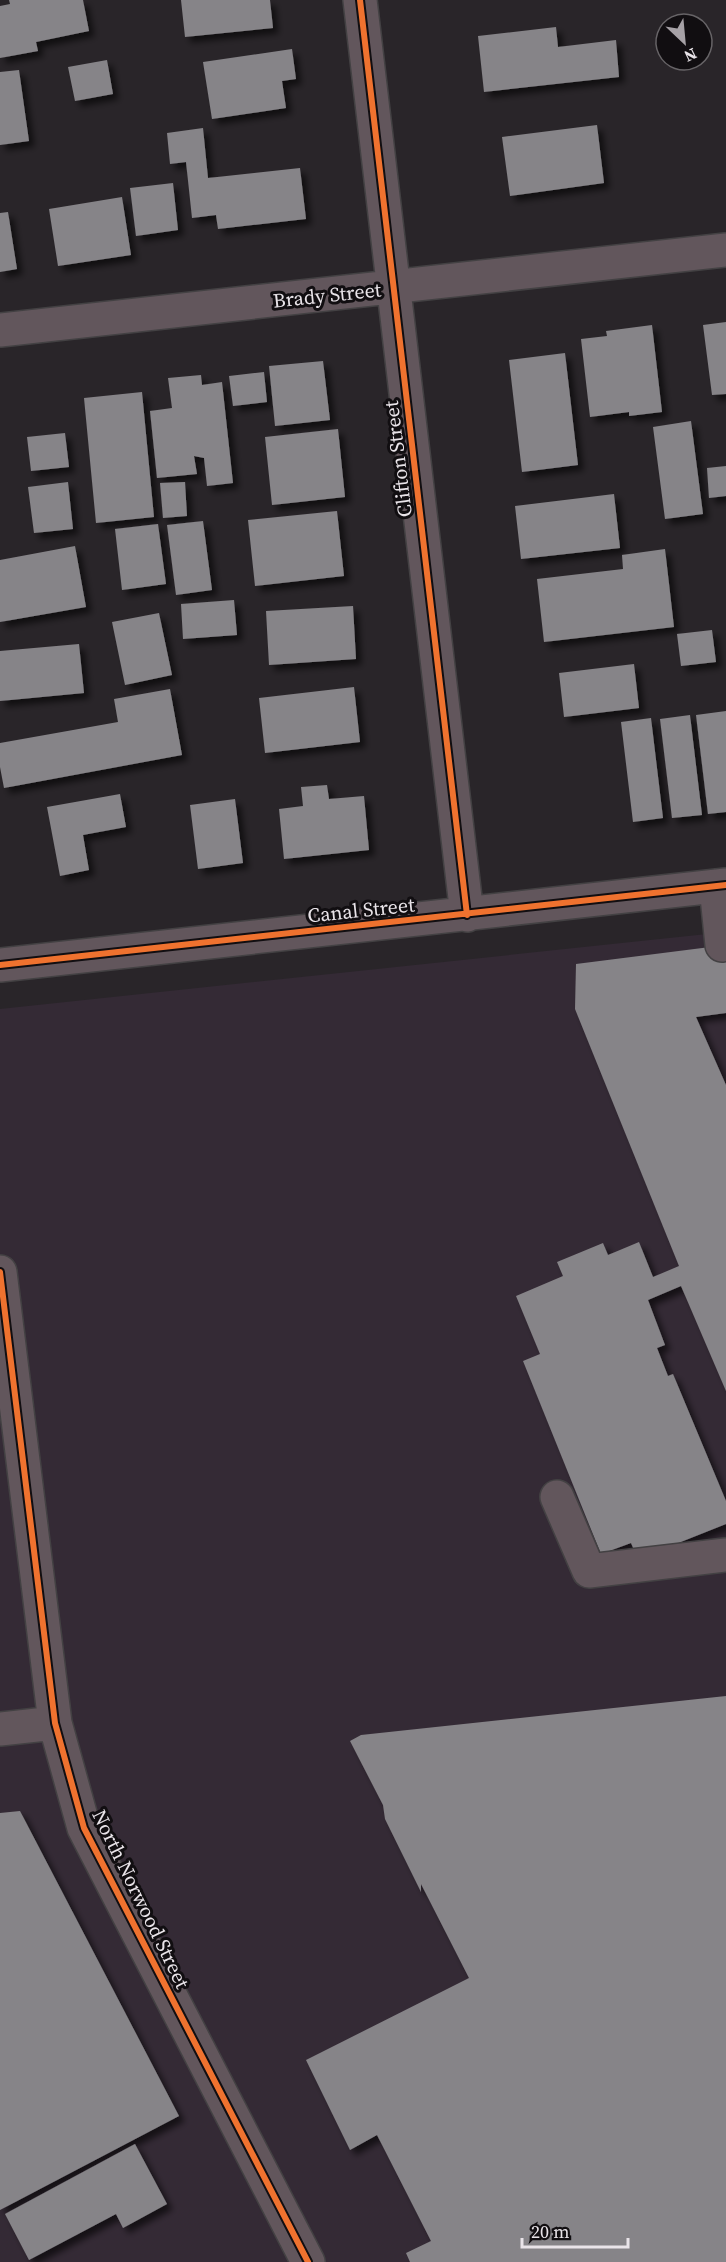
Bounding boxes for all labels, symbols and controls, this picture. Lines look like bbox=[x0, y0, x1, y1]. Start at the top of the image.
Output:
north arrow bbox=[654, 12, 714, 72]
text: N bbox=[680, 43, 701, 68]
street label: Brady Street bbox=[271, 275, 383, 315]
street label: Clifton Street bbox=[377, 399, 419, 519]
street label: Canal Street bbox=[306, 890, 416, 930]
street label: North Norwood Street bbox=[85, 1805, 197, 1994]
scale bar bbox=[522, 2211, 628, 2249]
text: 20 m bbox=[531, 2219, 569, 2244]

